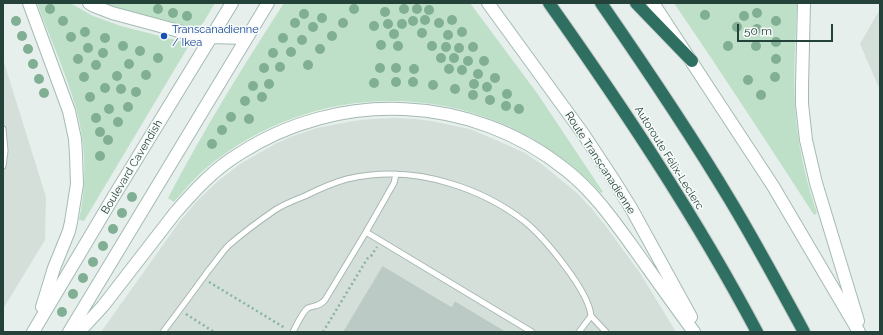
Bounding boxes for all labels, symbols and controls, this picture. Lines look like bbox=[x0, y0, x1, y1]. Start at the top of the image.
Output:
scale bar bbox=[739, 16, 835, 42]
place label: Transcanadienne / Ikea bbox=[172, 23, 259, 49]
text: 50 m bbox=[744, 24, 772, 38]
marker: Transcanadienne / Ikea bbox=[159, 31, 169, 41]
street label: Autoroute Félix-Leclerc bbox=[632, 104, 706, 212]
street label: Route Transcanadienne bbox=[562, 109, 638, 217]
street label: Boulevard Cavendish bbox=[99, 117, 165, 217]

